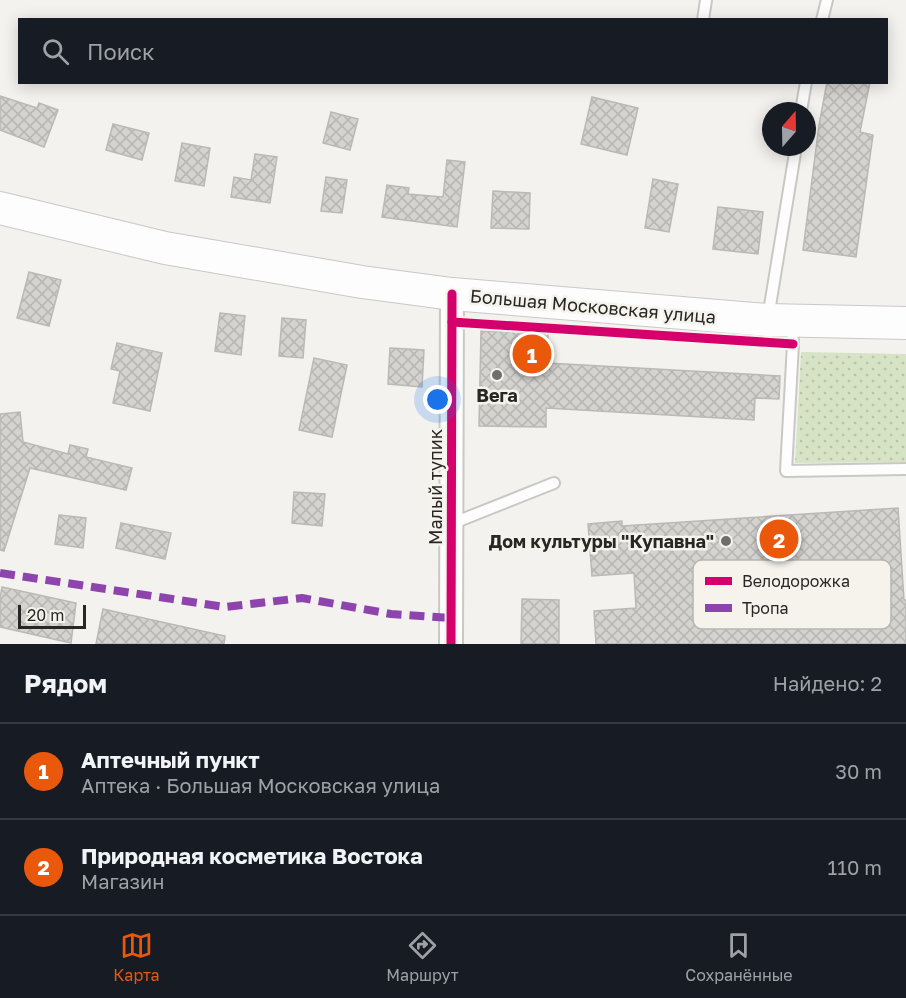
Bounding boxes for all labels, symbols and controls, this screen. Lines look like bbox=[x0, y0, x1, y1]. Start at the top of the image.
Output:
search box bbox=[18, 18, 888, 84]
icon: search bbox=[39, 35, 72, 68]
text: Поиск bbox=[87, 38, 155, 65]
north arrow bbox=[762, 102, 816, 156]
street label: Большая Московская улица bbox=[469, 284, 717, 328]
pin: 1 bbox=[512, 332, 552, 376]
marker: Вега bbox=[490, 368, 504, 382]
place label: Вега bbox=[476, 384, 518, 406]
your location bbox=[423, 385, 452, 414]
street label: Малый тупик bbox=[424, 429, 446, 545]
pin: 2 bbox=[760, 516, 798, 562]
place label: Дом культуры "Купавна" bbox=[489, 530, 714, 552]
marker: Дом культуры "Купавна" bbox=[719, 534, 733, 548]
legend bbox=[693, 560, 891, 629]
text: Велодорожка bbox=[742, 571, 850, 591]
text: Тропа bbox=[742, 598, 789, 618]
scale bar bbox=[18, 602, 86, 630]
text: 20 m bbox=[27, 605, 64, 625]
text: Рядом bbox=[24, 668, 107, 699]
text: Найдено: 2 bbox=[773, 671, 882, 695]
text: Аптечный пункт bbox=[81, 746, 260, 773]
text: 1 bbox=[38, 759, 49, 783]
text: 30 m bbox=[835, 759, 882, 783]
text: Аптека · Большая Московская улица bbox=[81, 773, 440, 797]
text: Природная косметика Востока bbox=[81, 842, 423, 869]
text: 2 bbox=[37, 855, 50, 879]
text: 110 m bbox=[828, 855, 882, 879]
text: Магазин bbox=[81, 869, 165, 893]
tab: Карта bbox=[113, 929, 160, 985]
tab: Маршрут bbox=[386, 929, 459, 985]
tab: Сохранённые bbox=[685, 929, 793, 985]

